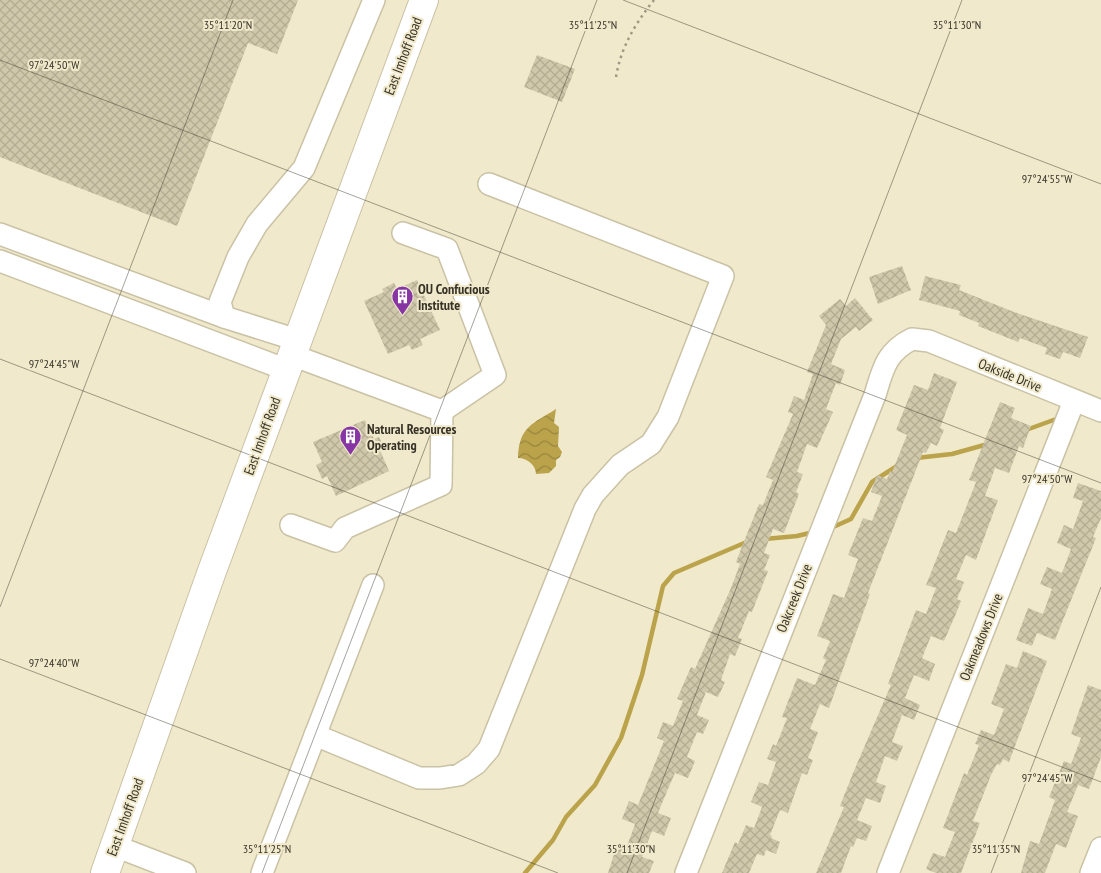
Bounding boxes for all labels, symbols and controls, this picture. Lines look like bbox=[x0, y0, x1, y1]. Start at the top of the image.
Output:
street label: East Imhoff Road bbox=[380, 15, 426, 97]
text: 35°11'20"N bbox=[204, 17, 252, 32]
text: 35°11'25"N bbox=[569, 17, 617, 32]
text: 35°11'30"N bbox=[933, 17, 981, 32]
text: 97°24'50"W bbox=[29, 57, 79, 72]
text: 97°24'55"W bbox=[1022, 171, 1072, 186]
place label: OU Confucious Institute bbox=[418, 280, 490, 314]
building icon: OU Confucious Institute bbox=[390, 285, 414, 316]
street label: Oakside Drive bbox=[976, 354, 1045, 396]
text: 97°24'45"W bbox=[29, 356, 79, 371]
street label: East Imhoff Road bbox=[240, 395, 284, 477]
place label: Natural Resources Operating bbox=[367, 420, 456, 454]
building icon: Natural Resources Operating bbox=[339, 425, 363, 456]
text: 97°24'50"W bbox=[1022, 471, 1072, 486]
street label: Oakcreek Drive bbox=[772, 561, 816, 635]
street label: Oakmeadows Drive bbox=[955, 591, 1007, 683]
text: 97°24'40"W bbox=[29, 655, 79, 670]
text: 97°24'45"W bbox=[1022, 770, 1072, 785]
street label: East Imhoff Road bbox=[103, 776, 147, 858]
text: 35°11'25"N bbox=[243, 841, 291, 856]
text: 35°11'30"N bbox=[607, 841, 655, 856]
text: 35°11'35"N bbox=[972, 841, 1020, 856]

